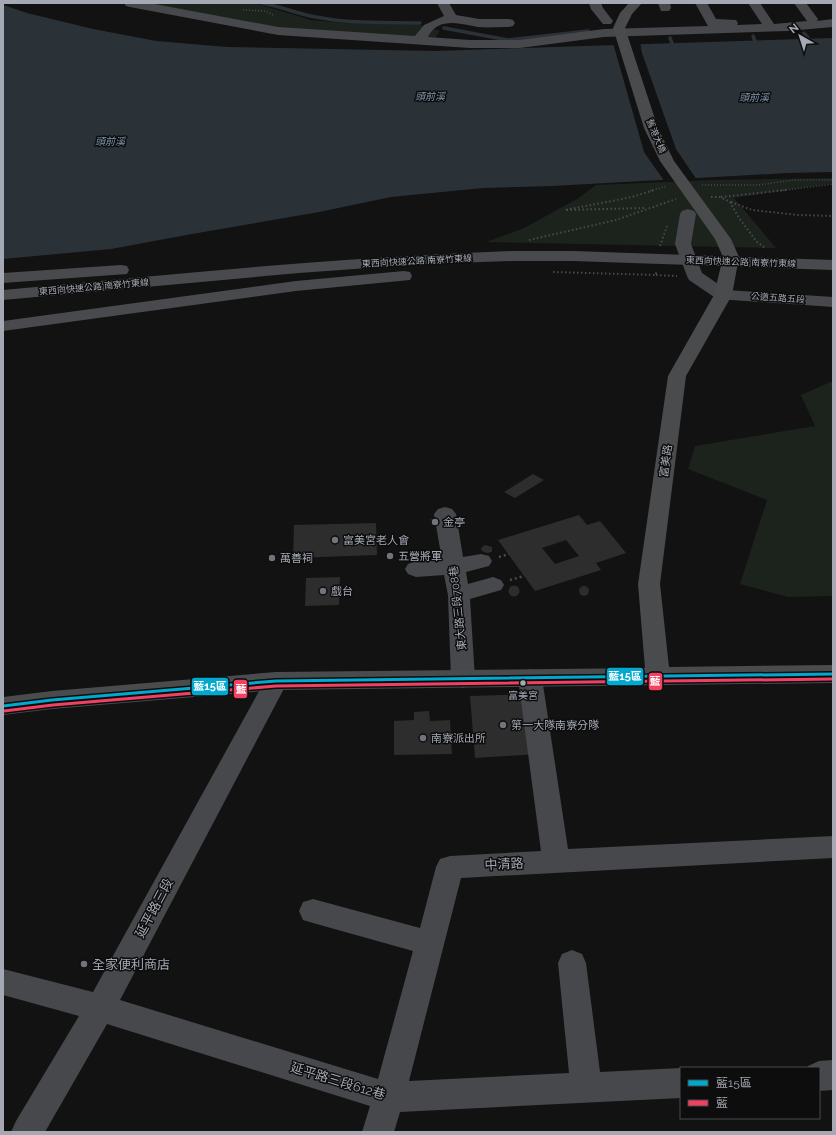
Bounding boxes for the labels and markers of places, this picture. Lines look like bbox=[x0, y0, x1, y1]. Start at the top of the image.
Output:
place label: 金亭 bbox=[443, 516, 465, 529]
marker: 金亭 bbox=[430, 517, 440, 527]
place label: 富美宮老人會 bbox=[343, 534, 409, 547]
marker: 富美宮老人會 bbox=[330, 535, 340, 545]
place label: 五營將軍 bbox=[398, 550, 442, 563]
marker: 五營將軍 bbox=[385, 551, 395, 561]
place label: 萬善祠 bbox=[280, 552, 313, 565]
marker: 萬善祠 bbox=[267, 553, 277, 563]
place label: 戲台 bbox=[331, 585, 353, 598]
marker: 戲台 bbox=[318, 586, 328, 596]
marker: 富美宮 bbox=[518, 678, 528, 688]
place label: 富美宮 bbox=[508, 690, 538, 701]
place label: 第一大隊南寮分隊 bbox=[511, 719, 599, 732]
marker: 第一大隊南寮分隊 bbox=[498, 720, 508, 730]
place label: 南寮派出所 bbox=[431, 732, 486, 745]
marker: 南寮派出所 bbox=[418, 733, 428, 743]
place label: 全家便利商店 bbox=[92, 957, 170, 972]
marker: 全家便利商店 bbox=[79, 959, 89, 969]

